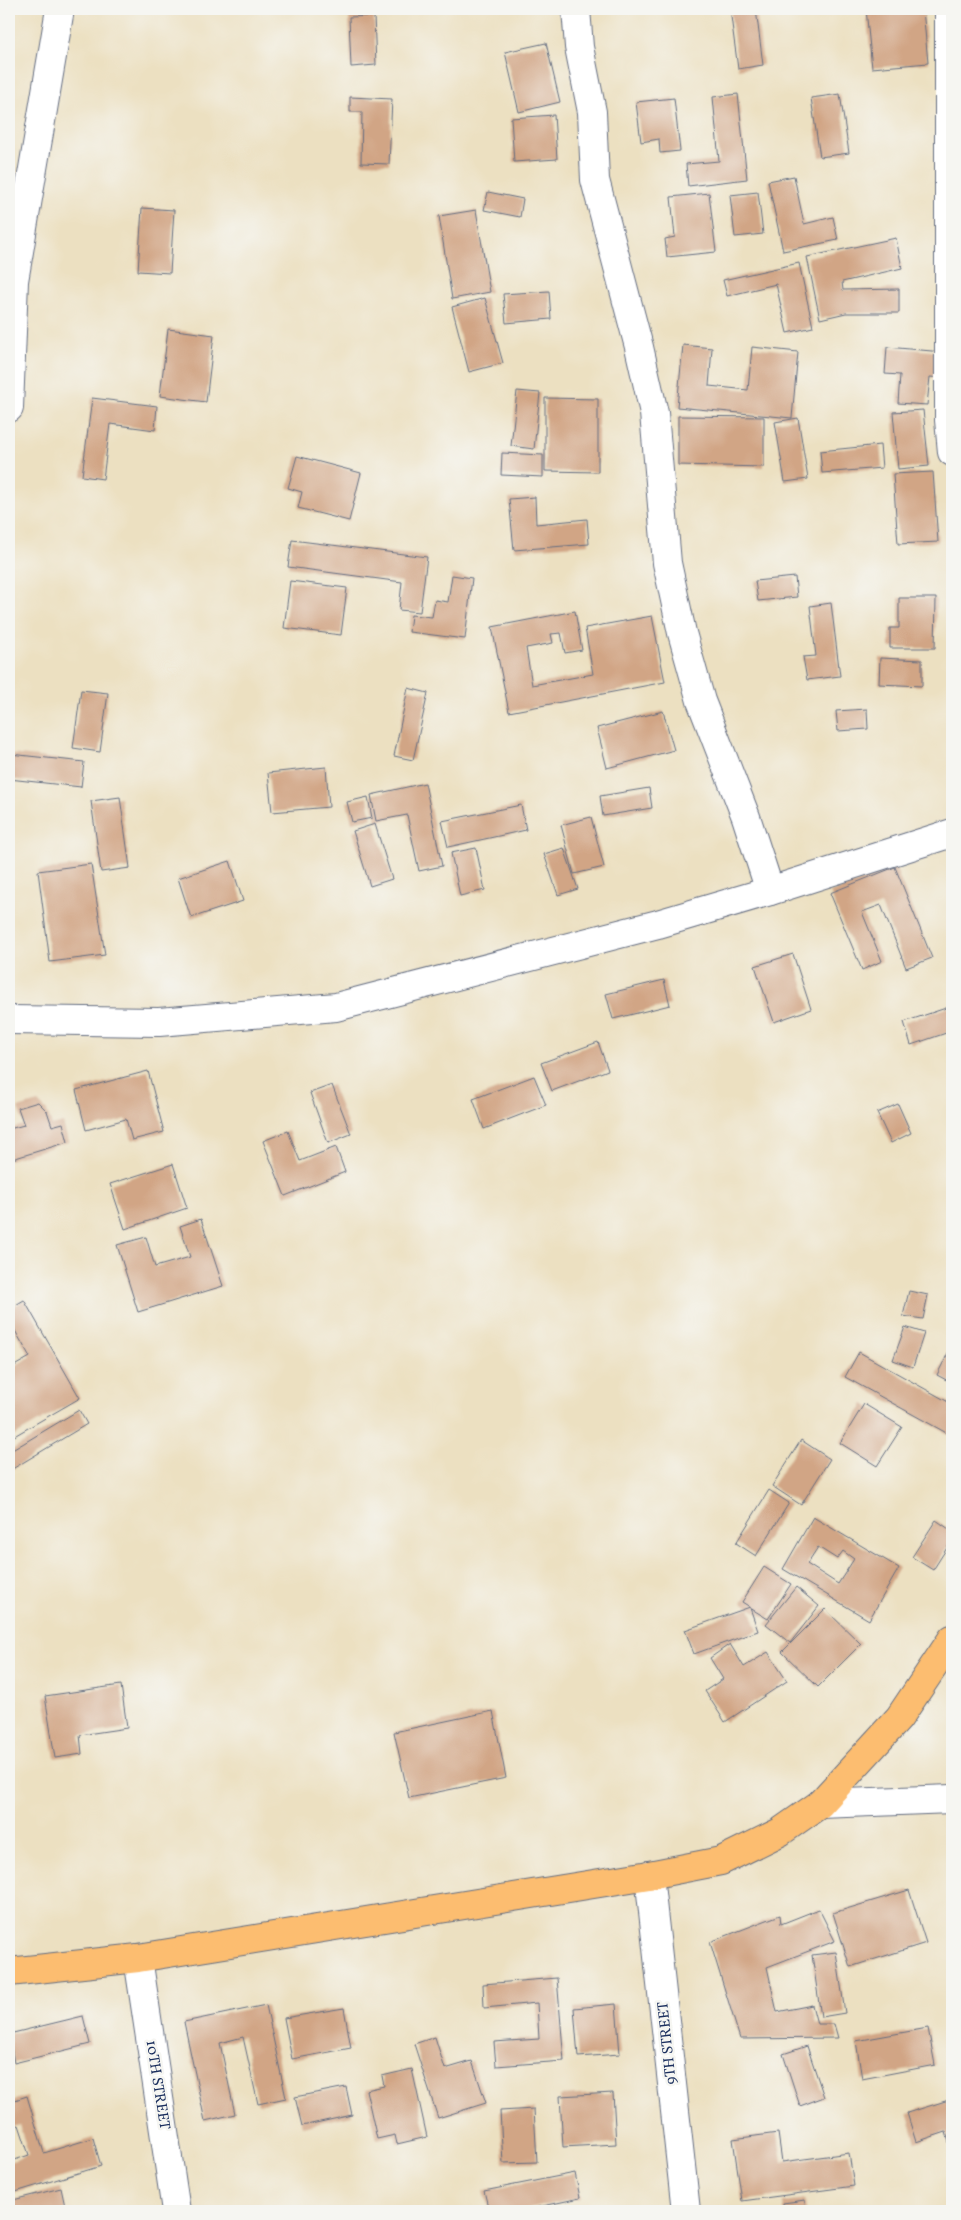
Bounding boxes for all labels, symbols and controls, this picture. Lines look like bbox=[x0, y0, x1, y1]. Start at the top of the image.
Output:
street label: 9TH STREET bbox=[653, 2000, 683, 2086]
street label: 10TH STREET bbox=[140, 2039, 174, 2131]

